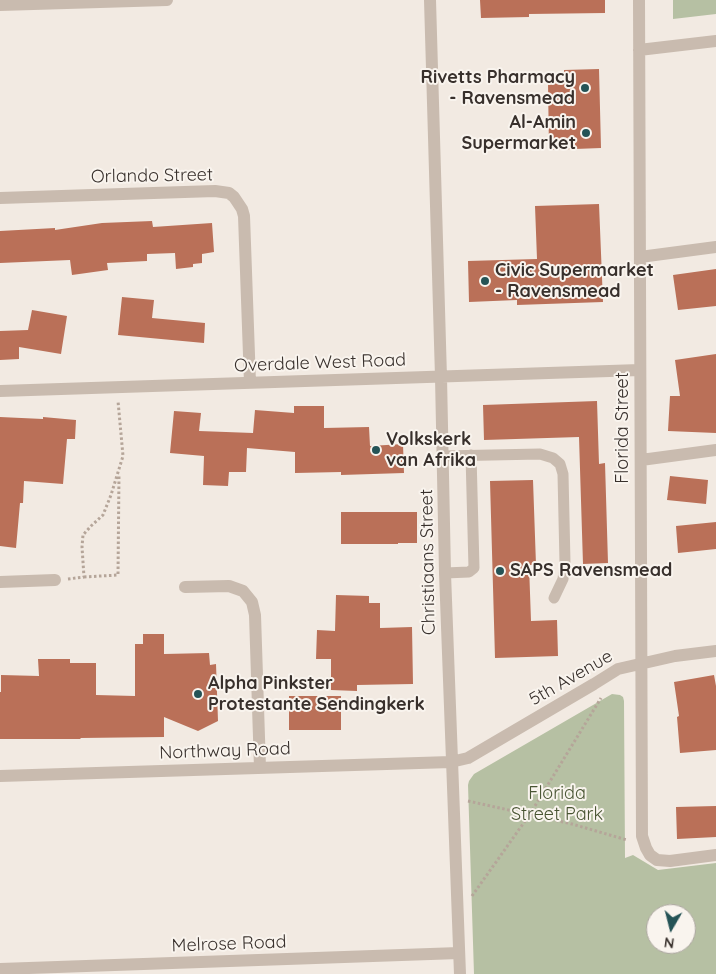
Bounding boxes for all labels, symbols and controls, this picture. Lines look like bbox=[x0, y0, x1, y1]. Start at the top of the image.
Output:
place label: Rivetts Pharmacy - Ravensmead bbox=[421, 67, 575, 110]
marker: Rivetts Pharmacy - Ravensmead bbox=[579, 82, 591, 94]
place label: Al-Amin Supermarket bbox=[461, 112, 576, 154]
marker: Al-Amin Supermarket bbox=[580, 127, 592, 139]
street label: Orlando Street bbox=[91, 164, 213, 188]
place label: Civic Supermarket - Ravensmead bbox=[495, 260, 654, 302]
marker: Civic Supermarket - Ravensmead bbox=[479, 275, 491, 287]
street label: Overdale West Road bbox=[234, 349, 406, 377]
street label: Florida Street bbox=[612, 372, 634, 484]
place label: Volkskerk van Afrika bbox=[386, 429, 476, 472]
marker: Volkskerk van Afrika bbox=[370, 444, 382, 456]
street label: Christiaans Street bbox=[416, 489, 440, 635]
place label: SAPS Ravensmead bbox=[510, 560, 672, 582]
marker: SAPS Ravensmead bbox=[494, 565, 506, 577]
street label: 5th Avenue bbox=[525, 645, 617, 711]
place label: Alpha Pinkster Protestante Sendingkerk bbox=[208, 673, 425, 716]
marker: Alpha Pinkster Protestante Sendingkerk bbox=[192, 688, 204, 700]
street label: Northway Road bbox=[159, 738, 291, 764]
park label: Florida Street Park bbox=[511, 783, 603, 826]
north arrow bbox=[646, 904, 696, 954]
street label: Melrose Road bbox=[171, 931, 287, 957]
text: N bbox=[663, 933, 675, 952]

